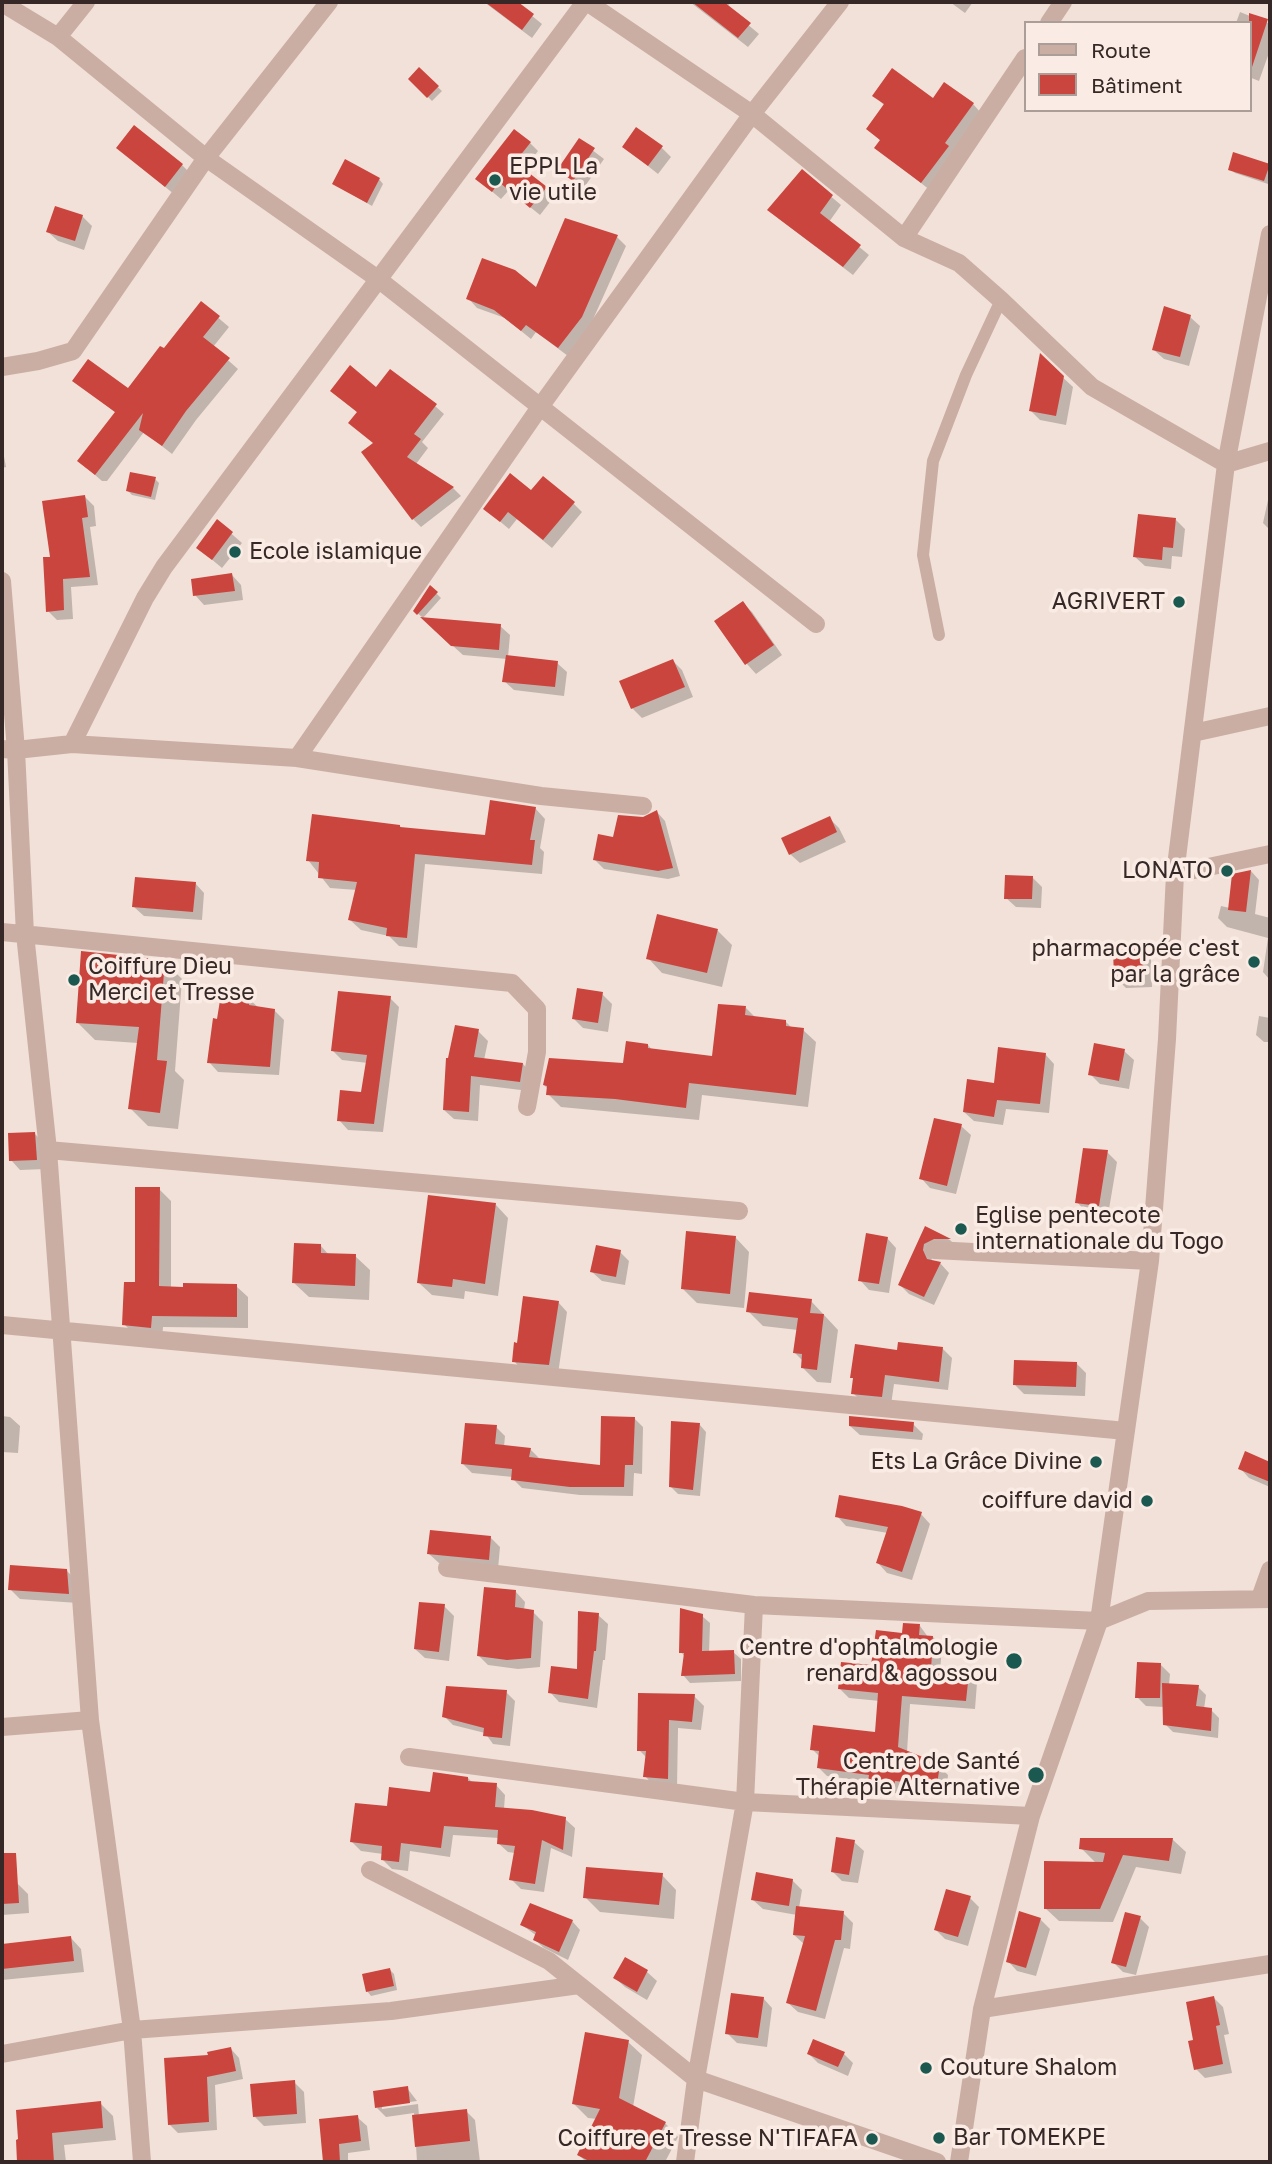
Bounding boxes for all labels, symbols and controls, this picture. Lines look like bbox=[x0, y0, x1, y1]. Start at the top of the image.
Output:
legend bbox=[1024, 21, 1251, 112]
text: Route bbox=[1091, 37, 1151, 63]
text: Bâtiment bbox=[1091, 72, 1183, 98]
place label: EPPL La vie utile bbox=[509, 153, 598, 207]
marker: EPPL La vie utile bbox=[487, 172, 503, 188]
place label: Ecole islamique bbox=[249, 538, 422, 566]
marker: Ecole islamique bbox=[227, 544, 243, 560]
place label: AGRIVERT bbox=[1052, 588, 1165, 616]
marker: AGRIVERT bbox=[1171, 594, 1187, 610]
place label: LONATO bbox=[1122, 857, 1213, 885]
marker: LONATO bbox=[1219, 863, 1235, 879]
place label: pharmacopée c'est par la grâce bbox=[1032, 935, 1240, 989]
place label: Coiffure Dieu Merci et Tresse bbox=[88, 953, 255, 1007]
marker: pharmacopée c'est par la grâce bbox=[1246, 954, 1262, 970]
marker: Coiffure Dieu Merci et Tresse bbox=[66, 972, 82, 988]
place label: Eglise pentecote internationale du Togo bbox=[975, 1202, 1224, 1256]
marker: Eglise pentecote internationale du Togo bbox=[953, 1221, 969, 1237]
place label: Ets La Grâce Divine bbox=[870, 1448, 1082, 1476]
marker: Ets La Grâce Divine bbox=[1088, 1454, 1104, 1470]
place label: coiffure david bbox=[982, 1487, 1133, 1515]
marker: coiffure david bbox=[1139, 1493, 1155, 1509]
place label: Centre d'ophtalmologie renard & agossou bbox=[739, 1634, 998, 1688]
marker: Centre d'ophtalmologie renard & agossou bbox=[1004, 1651, 1024, 1671]
place label: Centre de Santé Thérapie Alternative bbox=[796, 1748, 1020, 1802]
marker: Centre de Santé Thérapie Alternative bbox=[1026, 1765, 1046, 1785]
place label: Couture Shalom bbox=[940, 2054, 1117, 2082]
marker: Couture Shalom bbox=[918, 2060, 934, 2076]
place label: Bar TOMEKPE bbox=[953, 2124, 1106, 2152]
place label: Coiffure et Tresse N'TIFAFA bbox=[557, 2125, 858, 2153]
marker: Bar TOMEKPE bbox=[931, 2130, 947, 2146]
marker: Coiffure et Tresse N'TIFAFA bbox=[864, 2131, 880, 2147]

